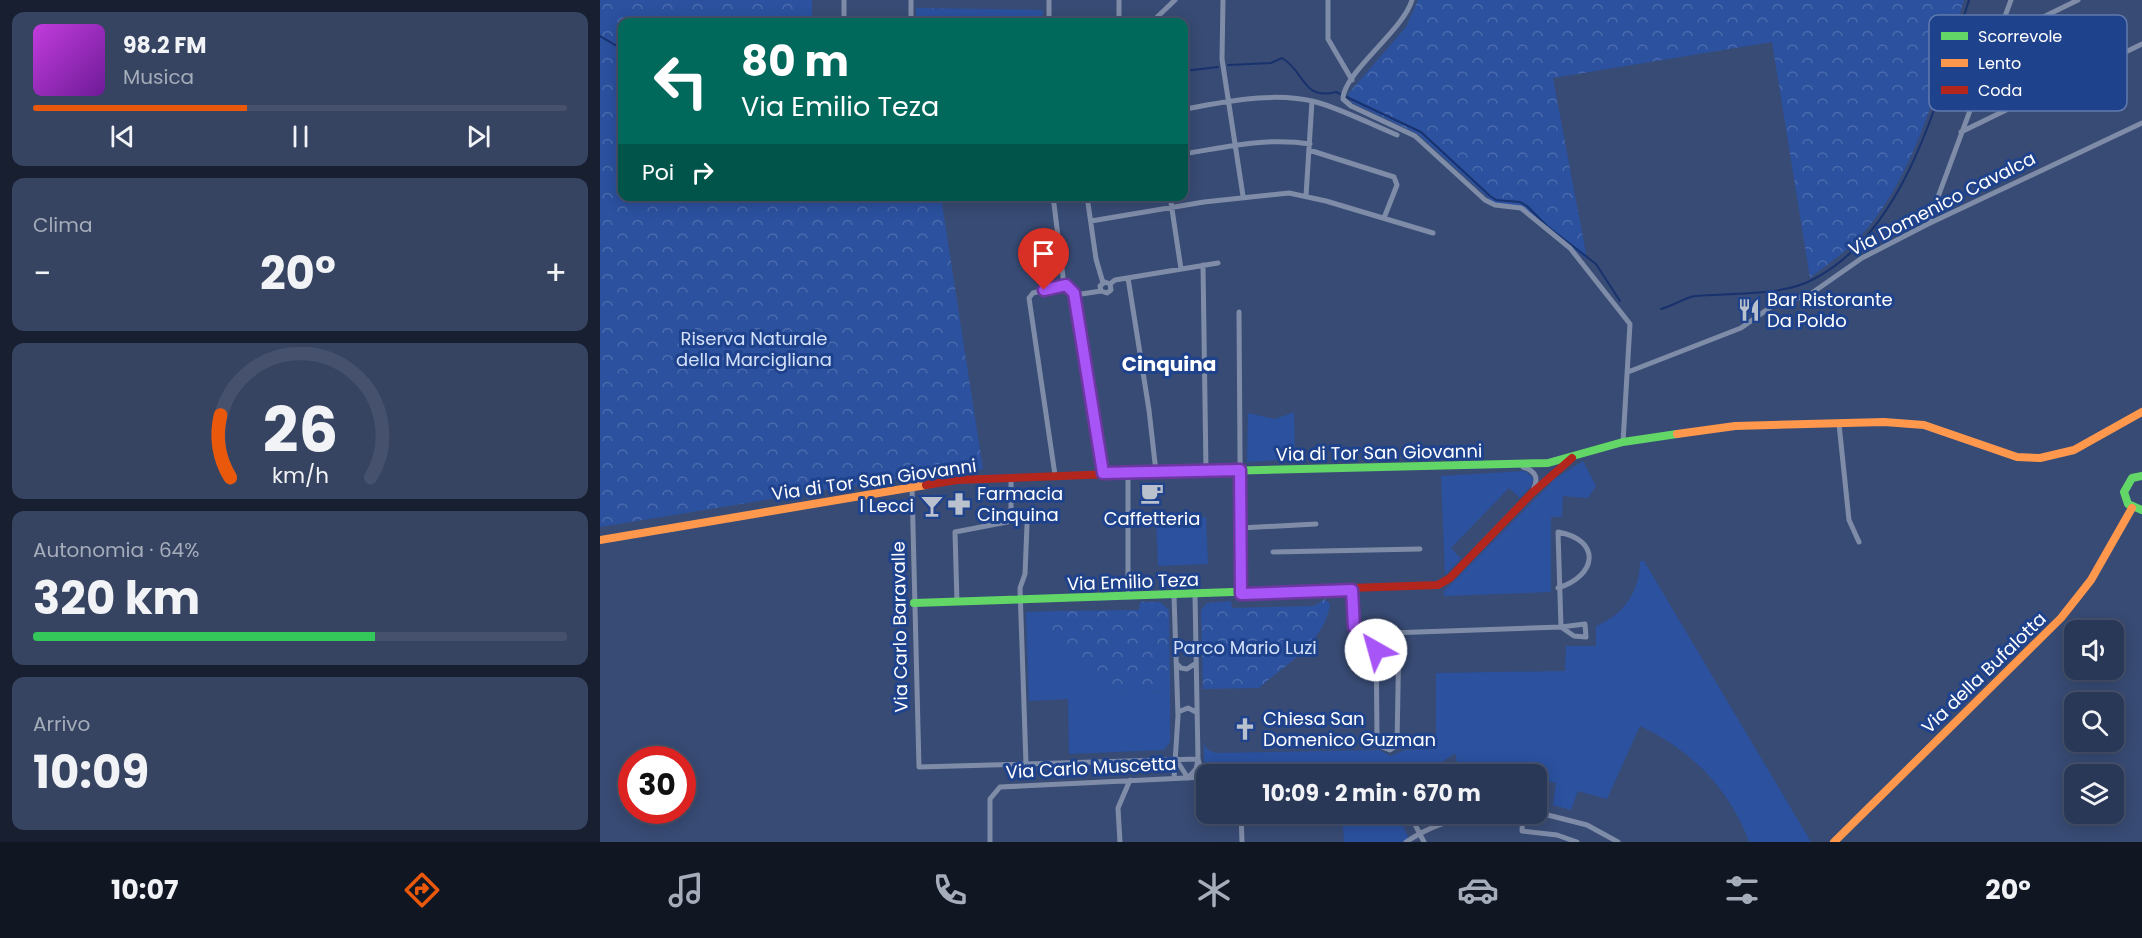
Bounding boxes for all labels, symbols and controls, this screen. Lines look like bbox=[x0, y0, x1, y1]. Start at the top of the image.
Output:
legend bbox=[1929, 15, 2127, 111]
text: Scorrevole bbox=[1978, 25, 2062, 48]
text: 98.2 FM bbox=[123, 30, 206, 61]
text: 80 m bbox=[741, 32, 849, 91]
icon: left bbox=[642, 42, 720, 120]
text: Lento bbox=[1978, 52, 2021, 75]
text: Musica bbox=[123, 63, 194, 91]
text: Coda bbox=[1978, 79, 2022, 102]
text: Via Emilio Teza bbox=[741, 88, 939, 125]
icon: previous bbox=[106, 120, 139, 153]
icon: pause bbox=[284, 120, 317, 153]
icon: next bbox=[462, 120, 495, 153]
street label: Via Domenico Cavalca bbox=[1844, 146, 2039, 262]
icon: right bbox=[686, 156, 719, 189]
text: Poi bbox=[642, 157, 674, 188]
text: Clima bbox=[33, 211, 92, 239]
pin bbox=[1018, 228, 1069, 290]
icon: arrive bbox=[1027, 237, 1060, 270]
text: 20° bbox=[260, 242, 336, 305]
text: − bbox=[33, 250, 51, 297]
text: + bbox=[544, 250, 567, 297]
place label: Bar Ristorante Da Poldo bbox=[1767, 287, 1893, 333]
restaurant icon: Bar Ristorante Da Poldo bbox=[1736, 297, 1762, 323]
park label: Riserva Naturale della Marcigliana bbox=[676, 326, 832, 372]
district label: Cinquina bbox=[1122, 350, 1216, 378]
text: 26 bbox=[262, 386, 338, 474]
street label: Via di Tor San Giovanni bbox=[1276, 438, 1482, 467]
street label: Via di Tor San Giovanni bbox=[770, 453, 978, 506]
text: km/h bbox=[271, 460, 329, 491]
cafe icon: Caffetteria bbox=[1139, 480, 1165, 506]
place label: Farmacia Cinquina bbox=[977, 481, 1063, 527]
pharmacy icon: Farmacia Cinquina bbox=[946, 491, 972, 517]
place label: I Lecci bbox=[860, 493, 914, 518]
bar icon: I Lecci bbox=[919, 493, 945, 519]
place label: Caffetteria bbox=[1104, 506, 1200, 531]
text: Autonomia · 64% bbox=[33, 536, 199, 564]
street label: Via Carlo Baravalle bbox=[886, 541, 913, 713]
text: 320 km bbox=[33, 567, 200, 630]
street label: Via Emilio Teza bbox=[1066, 567, 1199, 596]
street label: Via della Bufalotta bbox=[1916, 606, 2052, 739]
position arrow bbox=[1344, 618, 1408, 682]
map controls bbox=[2064, 620, 2124, 824]
button: sound bbox=[2064, 620, 2124, 680]
park label: Parco Mario Luzi bbox=[1173, 635, 1317, 660]
button: search bbox=[2064, 692, 2124, 752]
place label: Chiesa San Domenico Guzman bbox=[1263, 706, 1436, 752]
text: Arrivo bbox=[33, 710, 90, 738]
church icon: Chiesa San Domenico Guzman bbox=[1232, 716, 1258, 742]
text: 10:09 bbox=[33, 741, 149, 804]
speed limit sign: 30 bbox=[618, 746, 696, 824]
street label: Via Carlo Muscetta bbox=[1005, 751, 1177, 784]
button: layers bbox=[2064, 764, 2124, 824]
text: 10:09 · 2 min · 670 m bbox=[1262, 778, 1481, 809]
icon: directions bbox=[401, 869, 443, 911]
icon: music bbox=[665, 869, 707, 911]
icon: phone bbox=[929, 869, 971, 911]
icon: climate bbox=[1193, 869, 1235, 911]
icon: car bbox=[1457, 869, 1499, 911]
icon: filters bbox=[1721, 869, 1763, 911]
text: 10:07 bbox=[111, 871, 179, 908]
text: 20° bbox=[1985, 871, 2031, 908]

